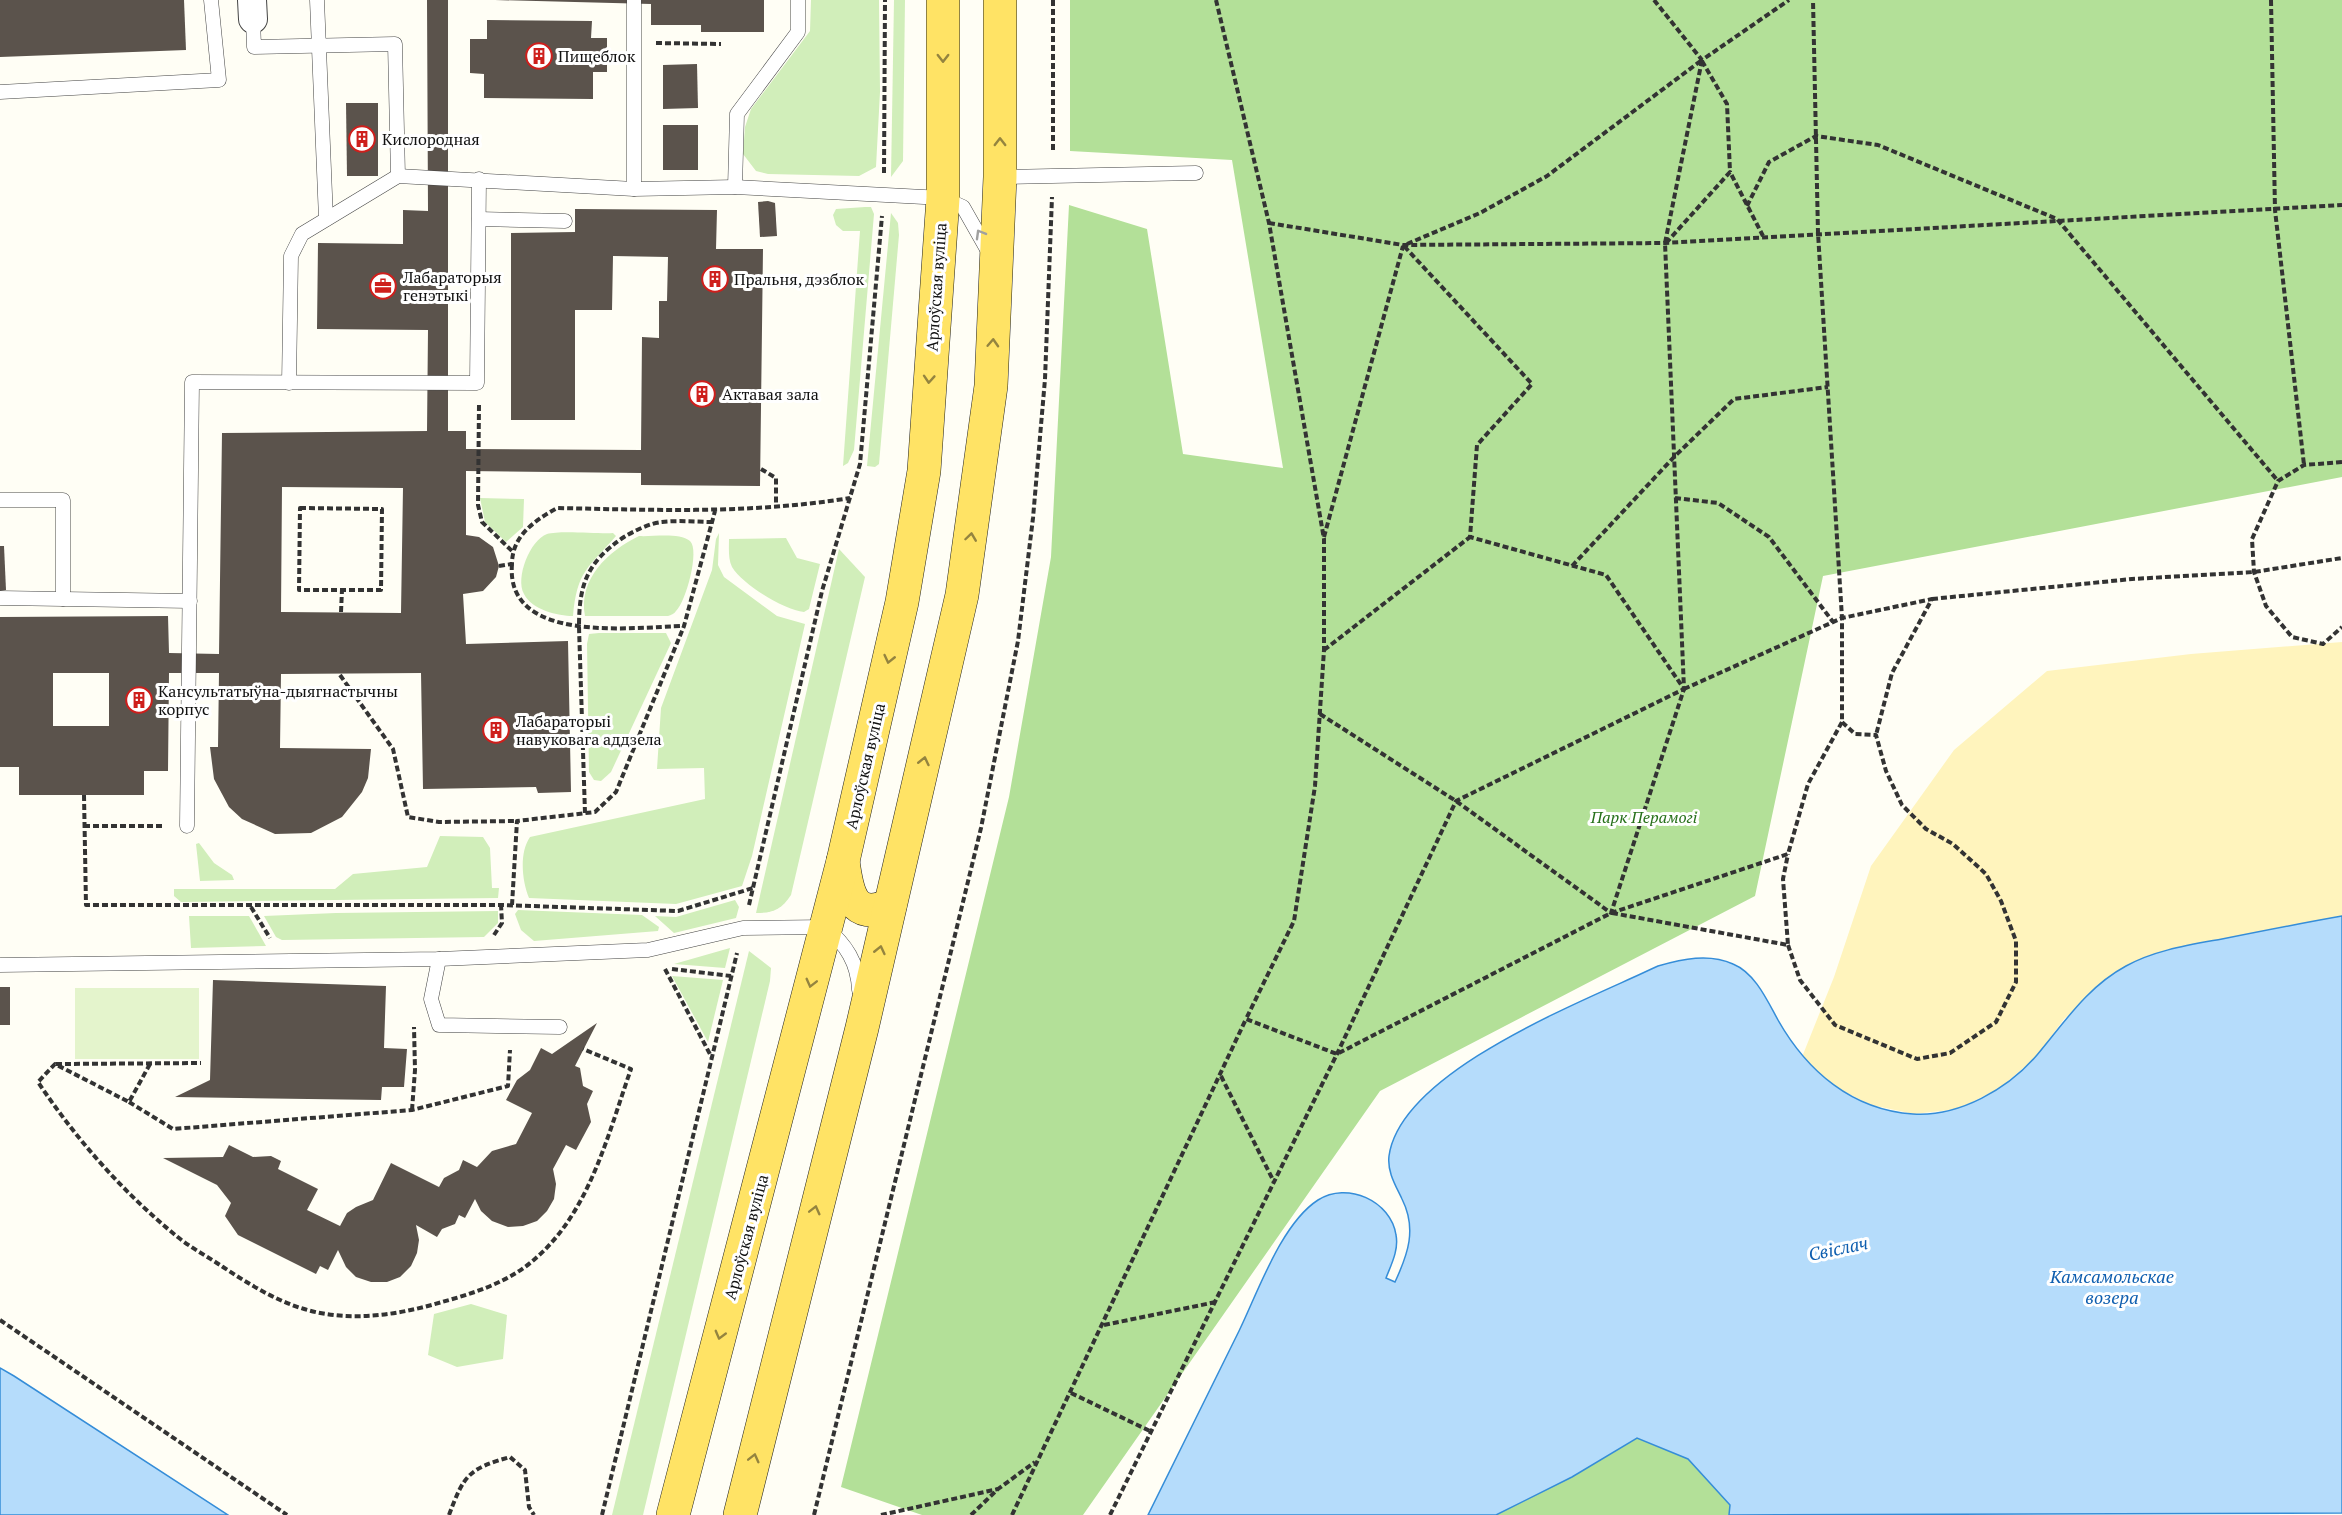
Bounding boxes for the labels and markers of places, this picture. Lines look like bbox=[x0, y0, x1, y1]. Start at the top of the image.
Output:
building icon: Пищеблок bbox=[524, 41, 554, 71]
place label: Пищеблок bbox=[558, 45, 636, 67]
building icon: Кислородная bbox=[347, 124, 377, 154]
place label: Кислородная bbox=[382, 128, 480, 150]
building icon: Пральня, дэзблок bbox=[700, 264, 730, 294]
place label: Лабараторыя генэтыкі bbox=[402, 266, 502, 306]
place label: Пральня, дэзблок bbox=[734, 268, 865, 290]
office icon: Лабараторыя генэтыкі bbox=[368, 271, 398, 301]
building icon: Актавая зала bbox=[687, 379, 717, 409]
place label: Актавая зала bbox=[722, 383, 819, 405]
place label: Кансультатыўна-дыягнастычны корпус bbox=[158, 680, 398, 720]
building icon: Кансультатыўна-дыягнастычны корпус bbox=[124, 685, 154, 715]
place label: Лабараторыі навуковага аддзела bbox=[515, 710, 662, 750]
building icon: Лабараторыі навуковага аддзела bbox=[481, 715, 511, 745]

